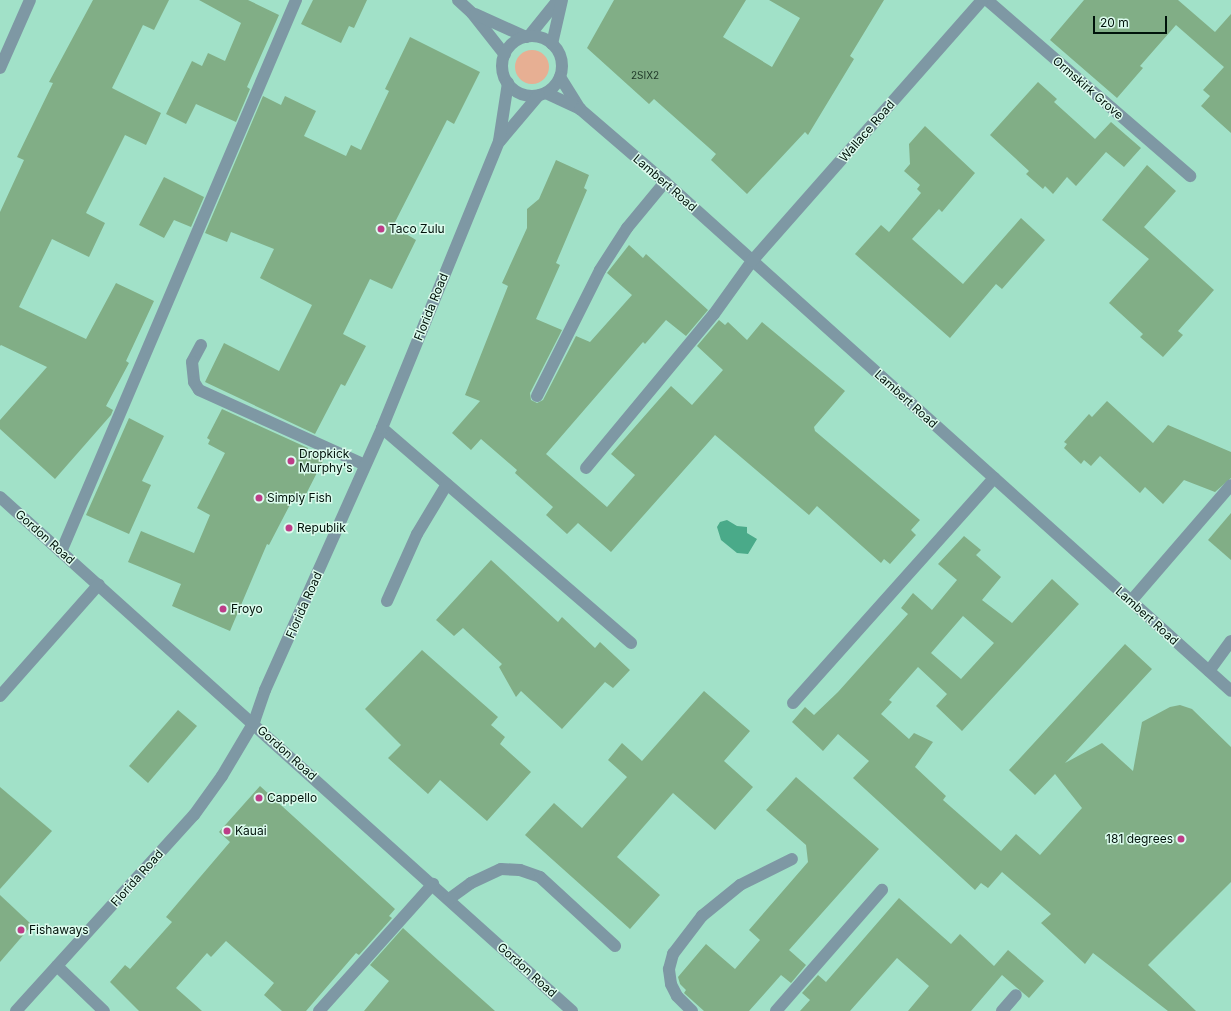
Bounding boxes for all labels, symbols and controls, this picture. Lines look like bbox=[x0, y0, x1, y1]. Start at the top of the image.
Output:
scale bar bbox=[1095, 8, 1169, 34]
text: 20 m bbox=[1100, 15, 1129, 30]
street label: Ormskirk Grove bbox=[1050, 53, 1126, 123]
house number: 2SIX2 bbox=[631, 70, 659, 82]
street label: Wallace Road bbox=[836, 97, 898, 165]
street label: Lambert Road bbox=[630, 152, 700, 214]
place label: Taco Zulu bbox=[389, 222, 445, 236]
marker: Taco Zulu bbox=[376, 224, 386, 234]
street label: Florida Road bbox=[411, 271, 451, 343]
street label: Lambert Road bbox=[872, 367, 940, 431]
place label: Dropkick Murphy's bbox=[299, 447, 353, 475]
marker: Dropkick Murphy's bbox=[286, 456, 296, 466]
place label: Simply Fish bbox=[267, 491, 332, 505]
marker: Simply Fish bbox=[254, 493, 264, 503]
street label: Gordon Road bbox=[13, 507, 77, 567]
place label: Republik bbox=[297, 521, 346, 535]
marker: Republik bbox=[284, 523, 294, 533]
street label: Florida Road bbox=[283, 570, 325, 640]
street label: Lambert Road bbox=[1113, 584, 1181, 648]
place label: Froyo bbox=[231, 602, 263, 616]
marker: Froyo bbox=[218, 604, 228, 614]
street label: Gordon Road bbox=[255, 723, 319, 783]
place label: Cappello bbox=[267, 791, 317, 805]
marker: Cappello bbox=[254, 793, 264, 803]
place label: Kauai bbox=[235, 824, 267, 838]
marker: Kauai bbox=[222, 826, 232, 836]
place label: 181 degrees bbox=[1106, 832, 1173, 846]
marker: 181 degrees bbox=[1176, 834, 1186, 844]
street label: Florida Road bbox=[108, 847, 166, 909]
place label: Fishaways bbox=[29, 923, 89, 937]
marker: Fishaways bbox=[16, 925, 26, 935]
street label: Gordon Road bbox=[495, 940, 559, 1000]

